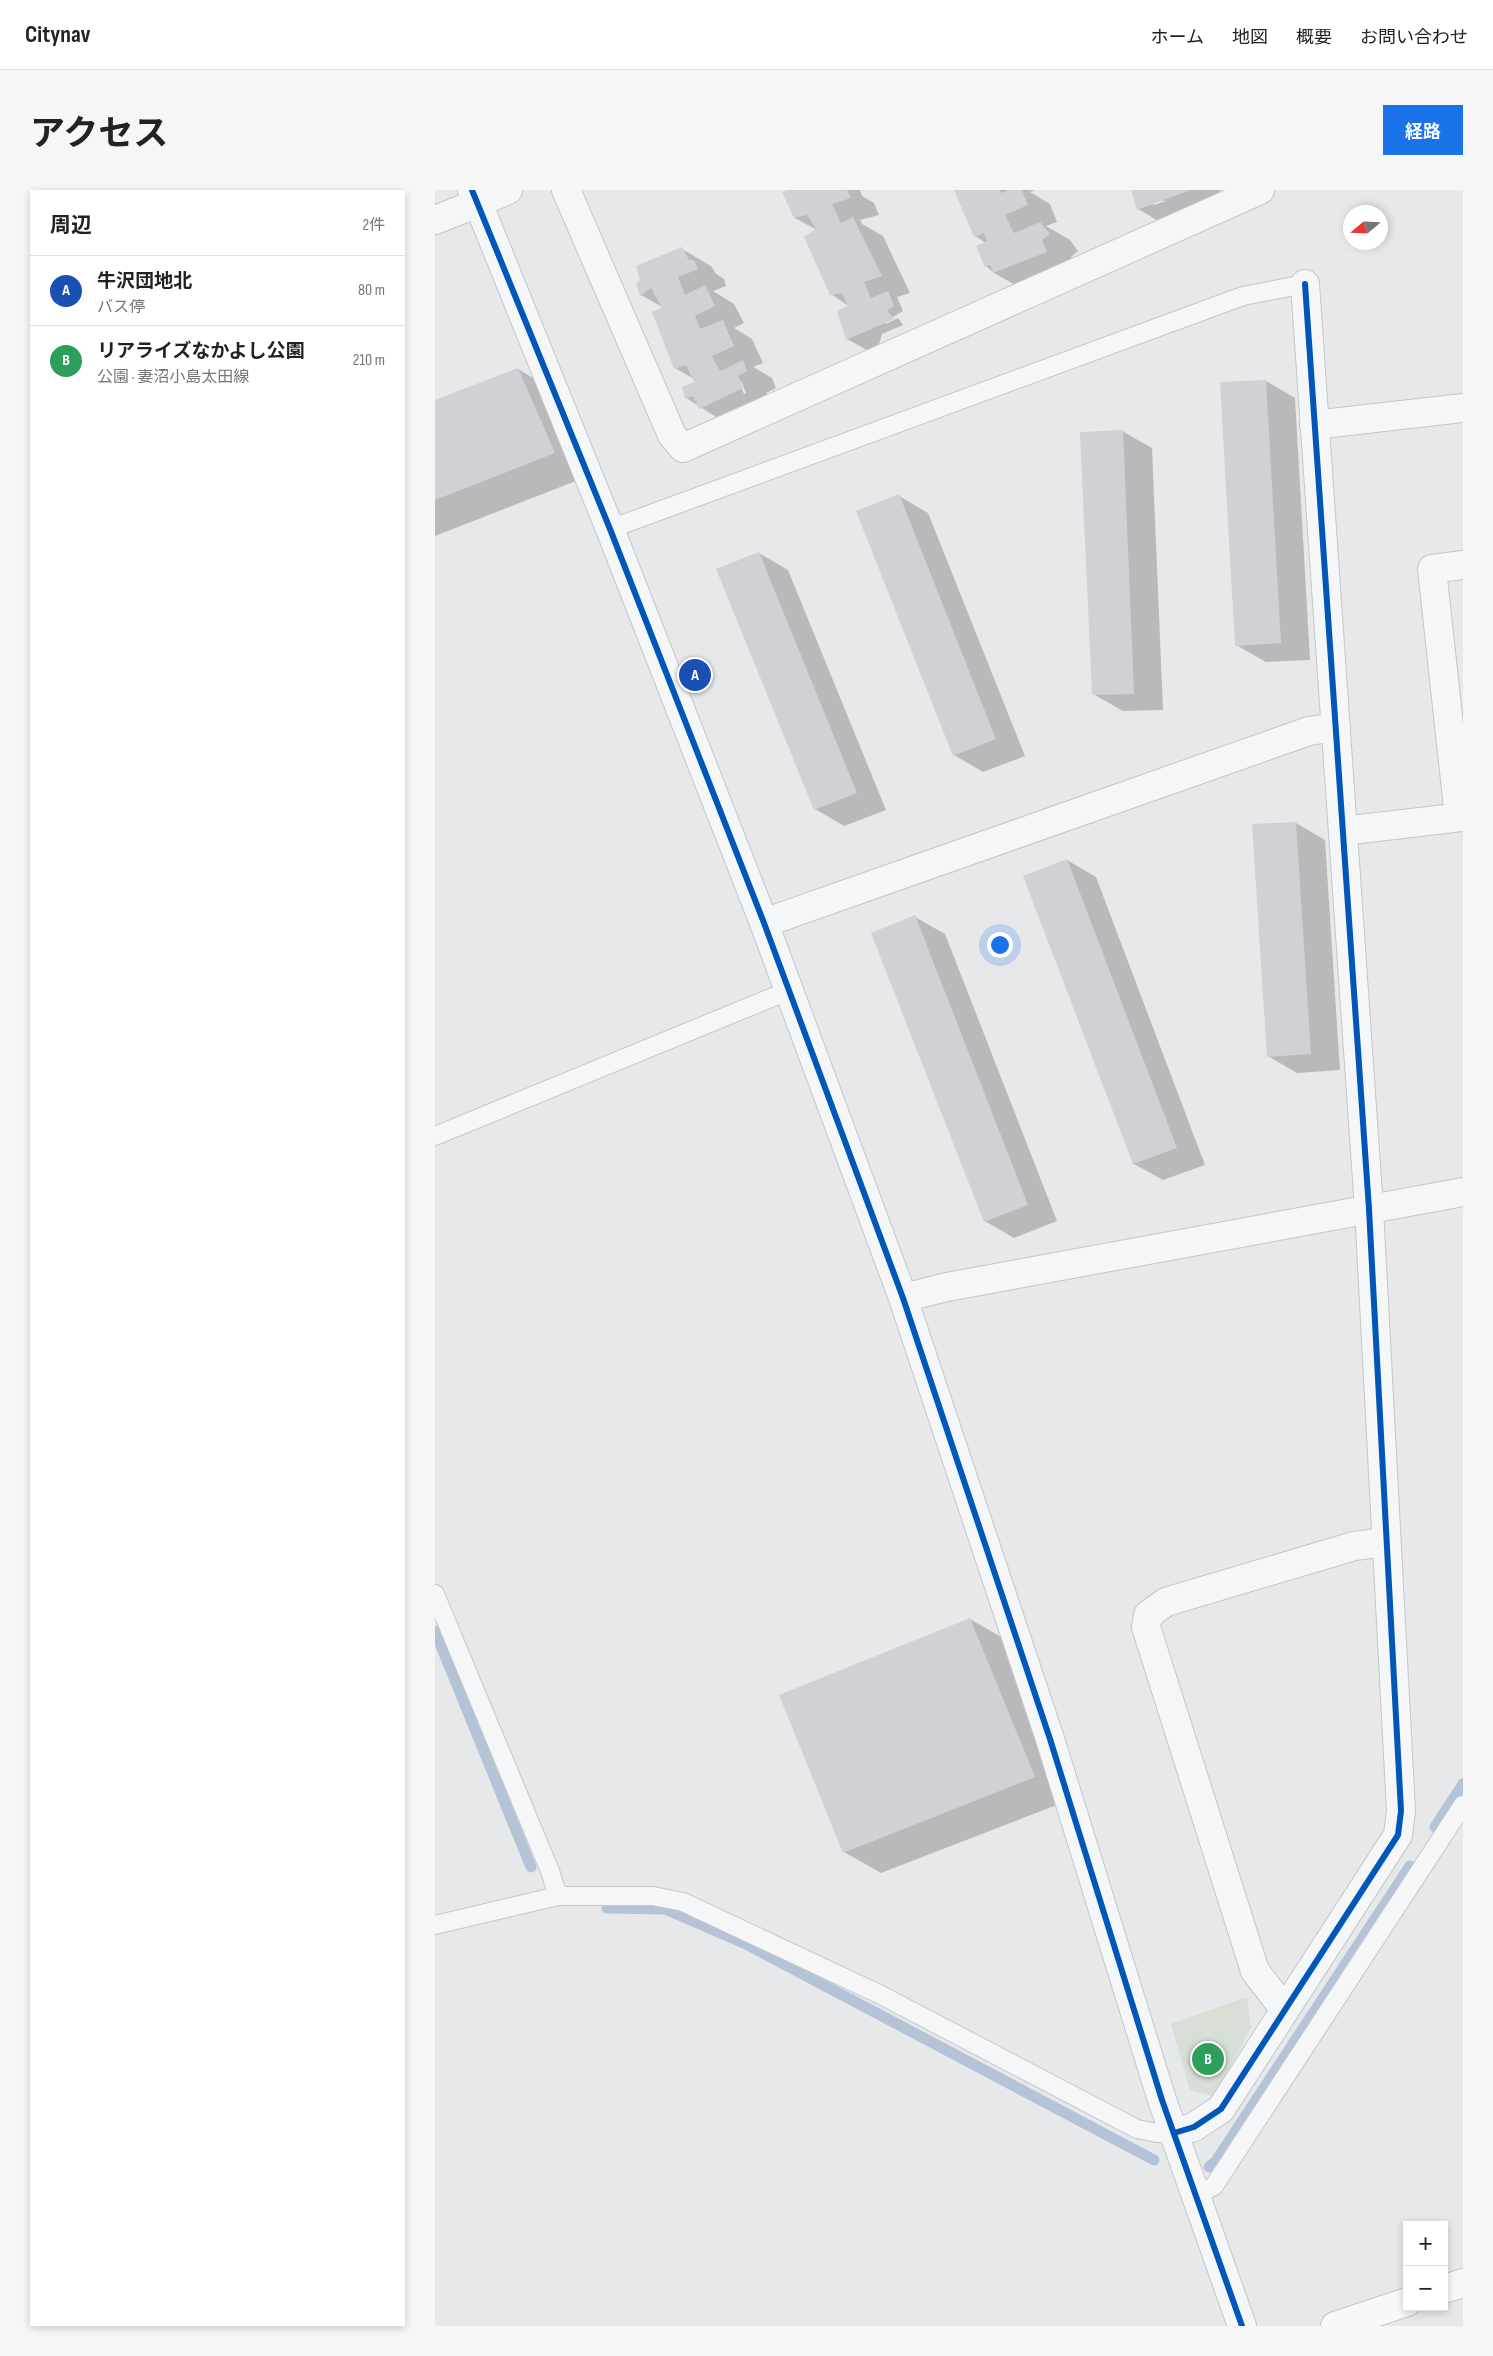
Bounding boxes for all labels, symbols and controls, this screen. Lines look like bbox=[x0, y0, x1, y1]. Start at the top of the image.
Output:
text: Citynav bbox=[25, 20, 91, 49]
text: ホーム bbox=[1151, 27, 1204, 48]
text: 地図 bbox=[1232, 27, 1268, 48]
text: 概要 bbox=[1296, 27, 1332, 48]
text: お問い合わせ bbox=[1360, 27, 1468, 48]
button: 経路 bbox=[1383, 105, 1463, 155]
text: アクセス bbox=[30, 113, 168, 156]
north arrow bbox=[1343, 205, 1388, 250]
text: 周辺 bbox=[50, 213, 92, 238]
text: 2件 bbox=[362, 216, 385, 235]
text: 牛沢団地北 bbox=[97, 270, 192, 293]
text: A bbox=[62, 281, 70, 300]
text: 80 m bbox=[358, 281, 385, 300]
text: バス停 bbox=[97, 298, 145, 317]
text: リアライズなかよし公園 bbox=[97, 340, 304, 363]
text: B bbox=[62, 351, 70, 370]
text: 210 m bbox=[353, 351, 385, 370]
text: 公園 · 妻沼小島太田線 bbox=[97, 368, 249, 387]
pin: A bbox=[679, 656, 711, 694]
your location bbox=[987, 932, 1013, 958]
pin: B bbox=[1192, 2040, 1224, 2078]
map controls bbox=[1403, 2221, 1448, 2311]
button: + bbox=[1403, 2221, 1448, 2266]
button: − bbox=[1403, 2266, 1448, 2311]

